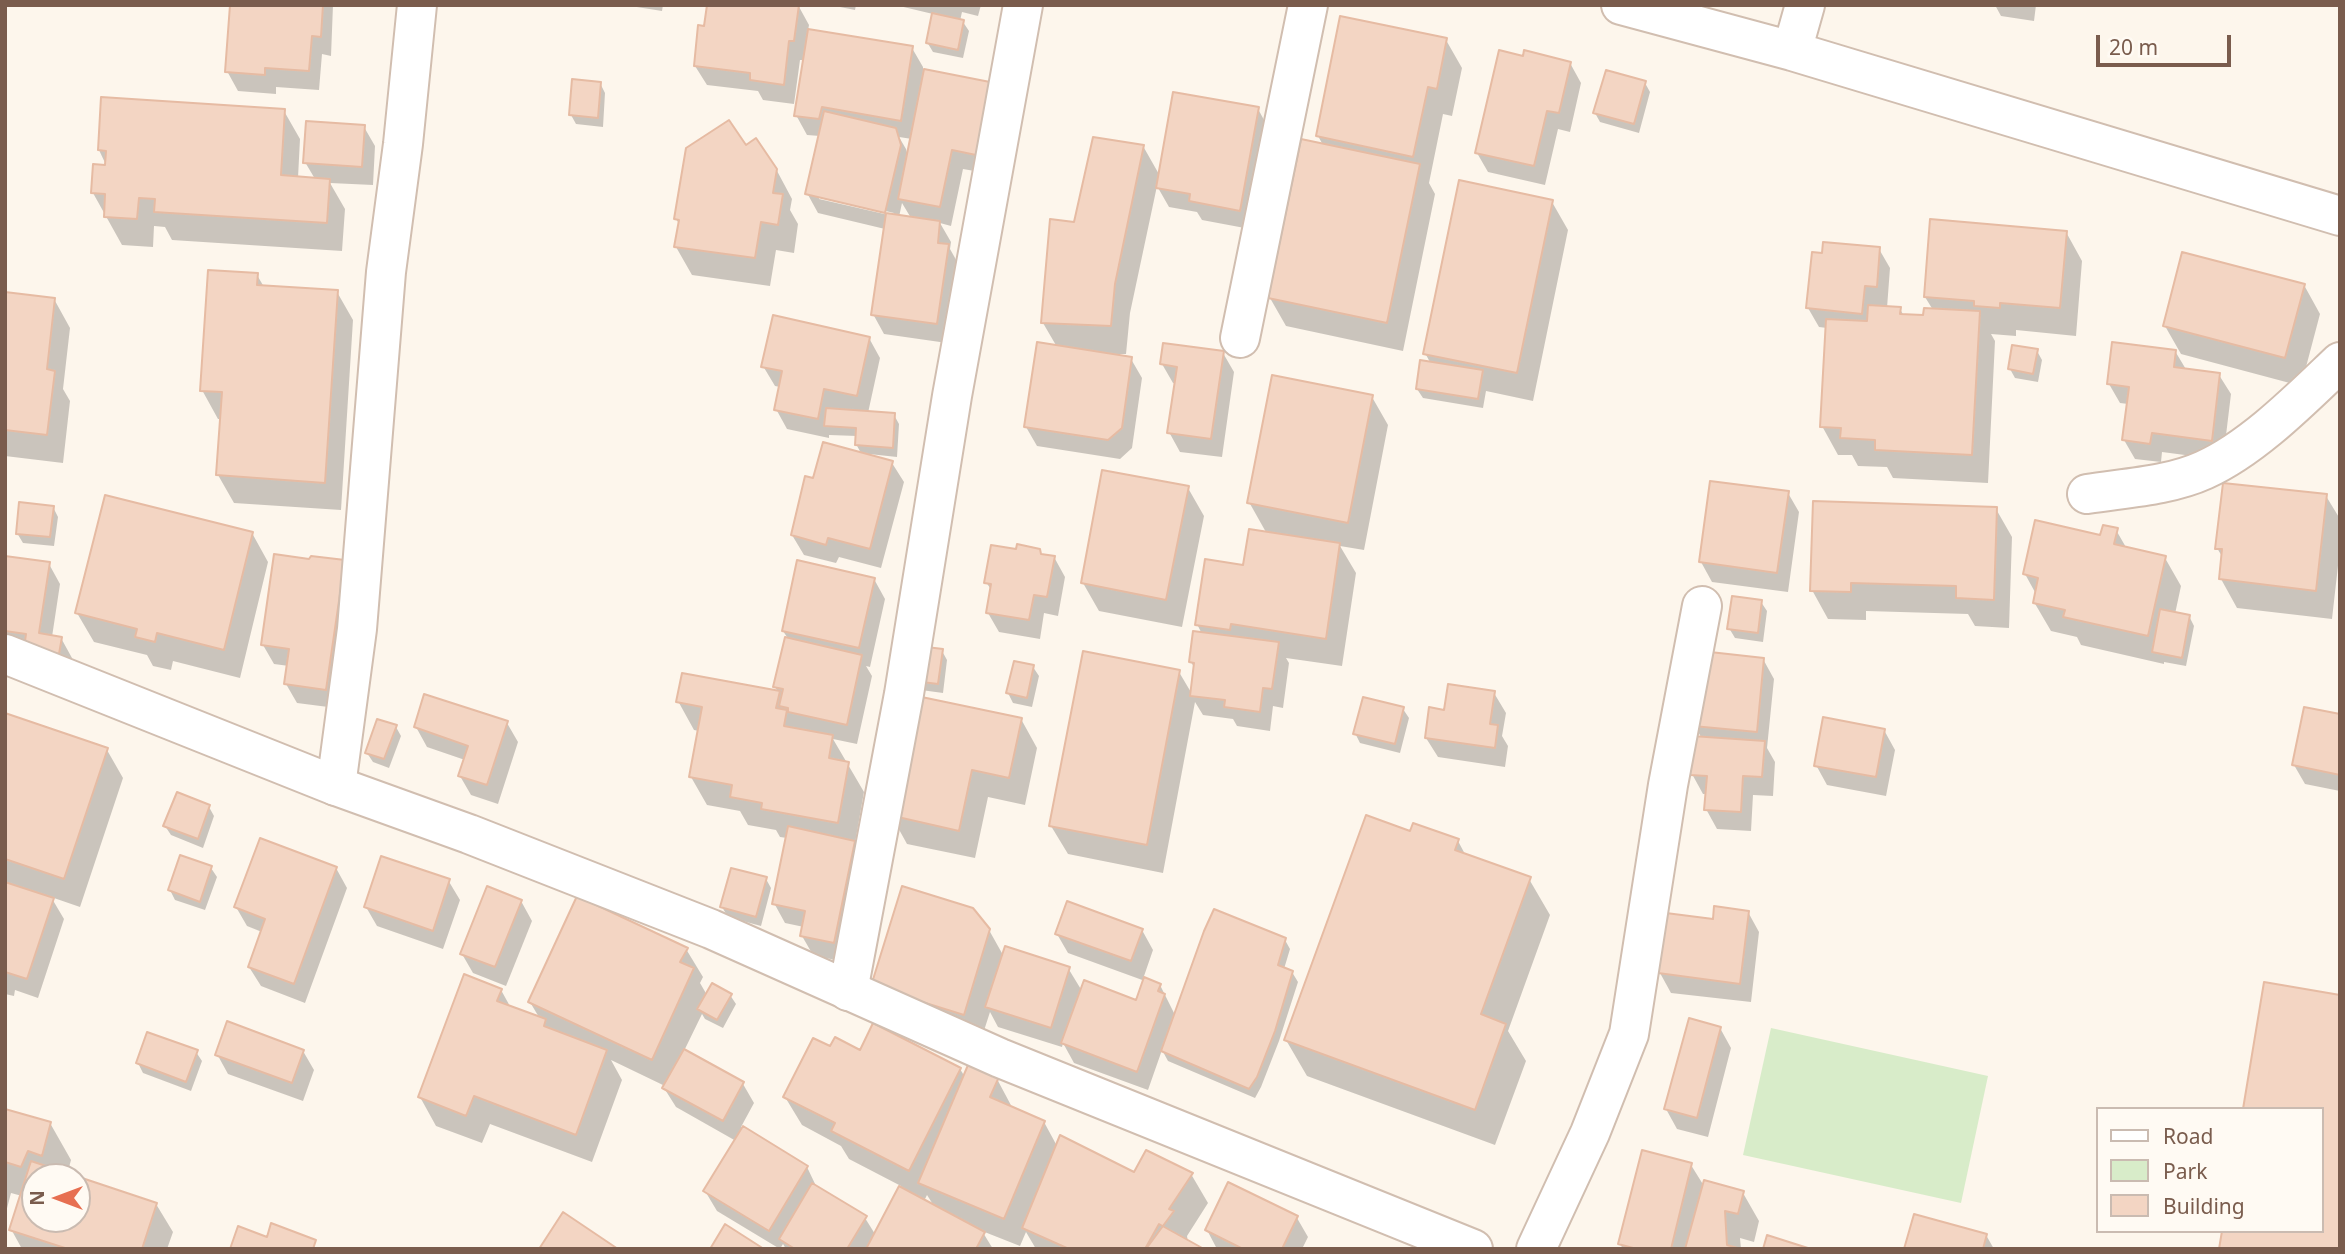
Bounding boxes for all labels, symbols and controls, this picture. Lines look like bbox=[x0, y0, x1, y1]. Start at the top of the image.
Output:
scale bar bbox=[2100, 21, 2235, 65]
text: 20 m bbox=[2109, 33, 2158, 61]
legend bbox=[2096, 1107, 2324, 1233]
text: Road bbox=[2163, 1122, 2213, 1150]
text: Park bbox=[2163, 1157, 2207, 1185]
north arrow bbox=[21, 1163, 91, 1233]
text: N bbox=[24, 1190, 50, 1206]
text: Building bbox=[2163, 1192, 2245, 1220]

